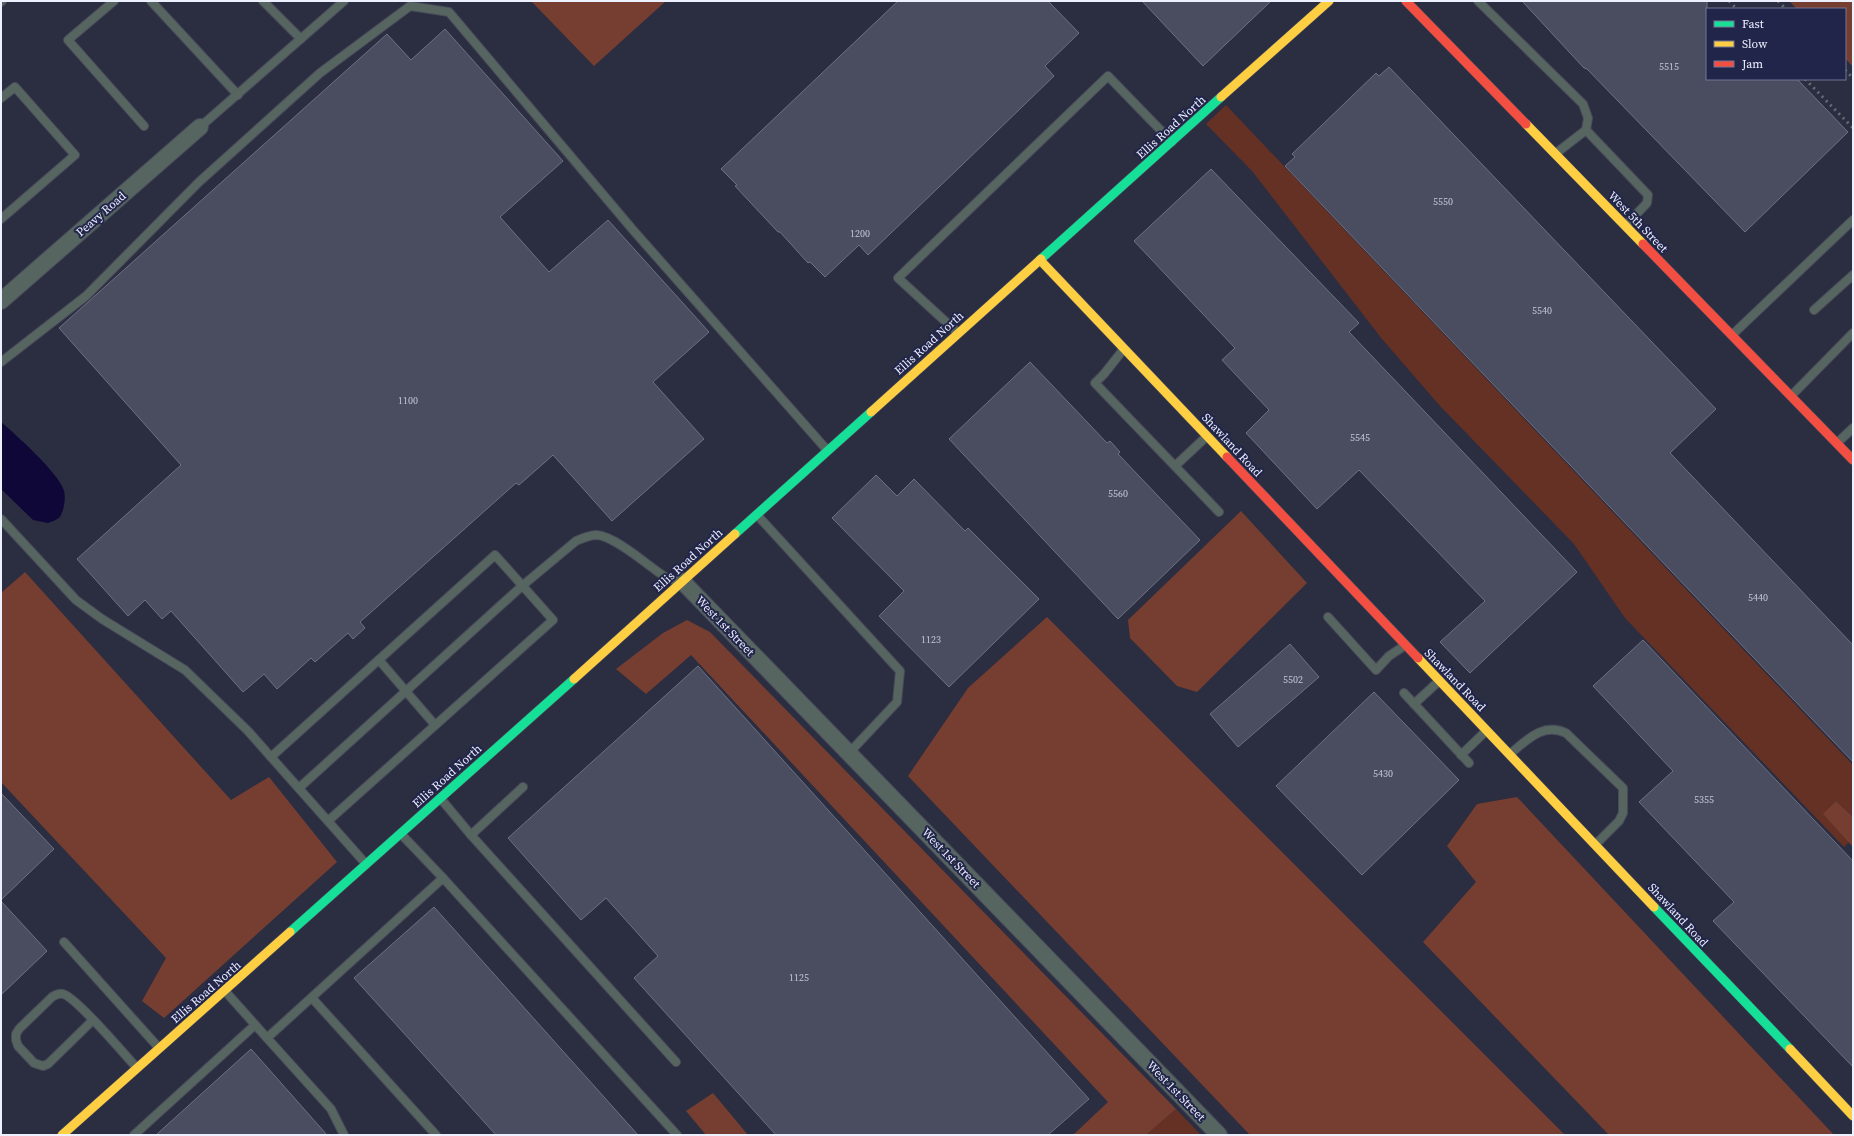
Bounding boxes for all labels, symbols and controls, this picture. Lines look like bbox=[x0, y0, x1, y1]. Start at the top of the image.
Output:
legend bbox=[1706, 8, 1846, 80]
text: Fast bbox=[1742, 16, 1764, 32]
text: Slow bbox=[1742, 36, 1768, 52]
text: Jam bbox=[1741, 56, 1763, 72]
house number: 5515 bbox=[1659, 60, 1679, 73]
street label: Ellis Road North bbox=[1133, 92, 1209, 162]
street label: Peavy Road bbox=[73, 188, 129, 240]
street label: West 5th Street bbox=[1605, 188, 1671, 256]
house number: 5550 bbox=[1433, 195, 1453, 208]
house number: 1200 bbox=[850, 227, 870, 240]
house number: 5540 bbox=[1532, 304, 1552, 317]
street label: Ellis Road North bbox=[891, 308, 967, 378]
house number: 1100 bbox=[398, 394, 418, 407]
street label: Shawland Road bbox=[1198, 410, 1266, 480]
house number: 5545 bbox=[1350, 431, 1370, 444]
house number: 5560 bbox=[1108, 487, 1128, 500]
street label: Ellis Road North bbox=[650, 525, 726, 595]
house number: 5440 bbox=[1748, 591, 1768, 604]
street label: West 1st Street bbox=[692, 593, 758, 660]
house number: 1123 bbox=[921, 633, 941, 646]
street label: Shawland Road bbox=[1421, 645, 1489, 715]
house number: 5502 bbox=[1283, 673, 1303, 686]
street label: Ellis Road North bbox=[409, 741, 485, 811]
house number: 5430 bbox=[1373, 767, 1393, 780]
house number: 5355 bbox=[1694, 793, 1714, 806]
street label: West 1st Street bbox=[918, 825, 984, 892]
street label: Shawland Road bbox=[1644, 880, 1712, 950]
street label: Ellis Road North bbox=[168, 957, 244, 1027]
house number: 1125 bbox=[789, 971, 809, 984]
street label: West 1st Street bbox=[1143, 1058, 1209, 1125]

